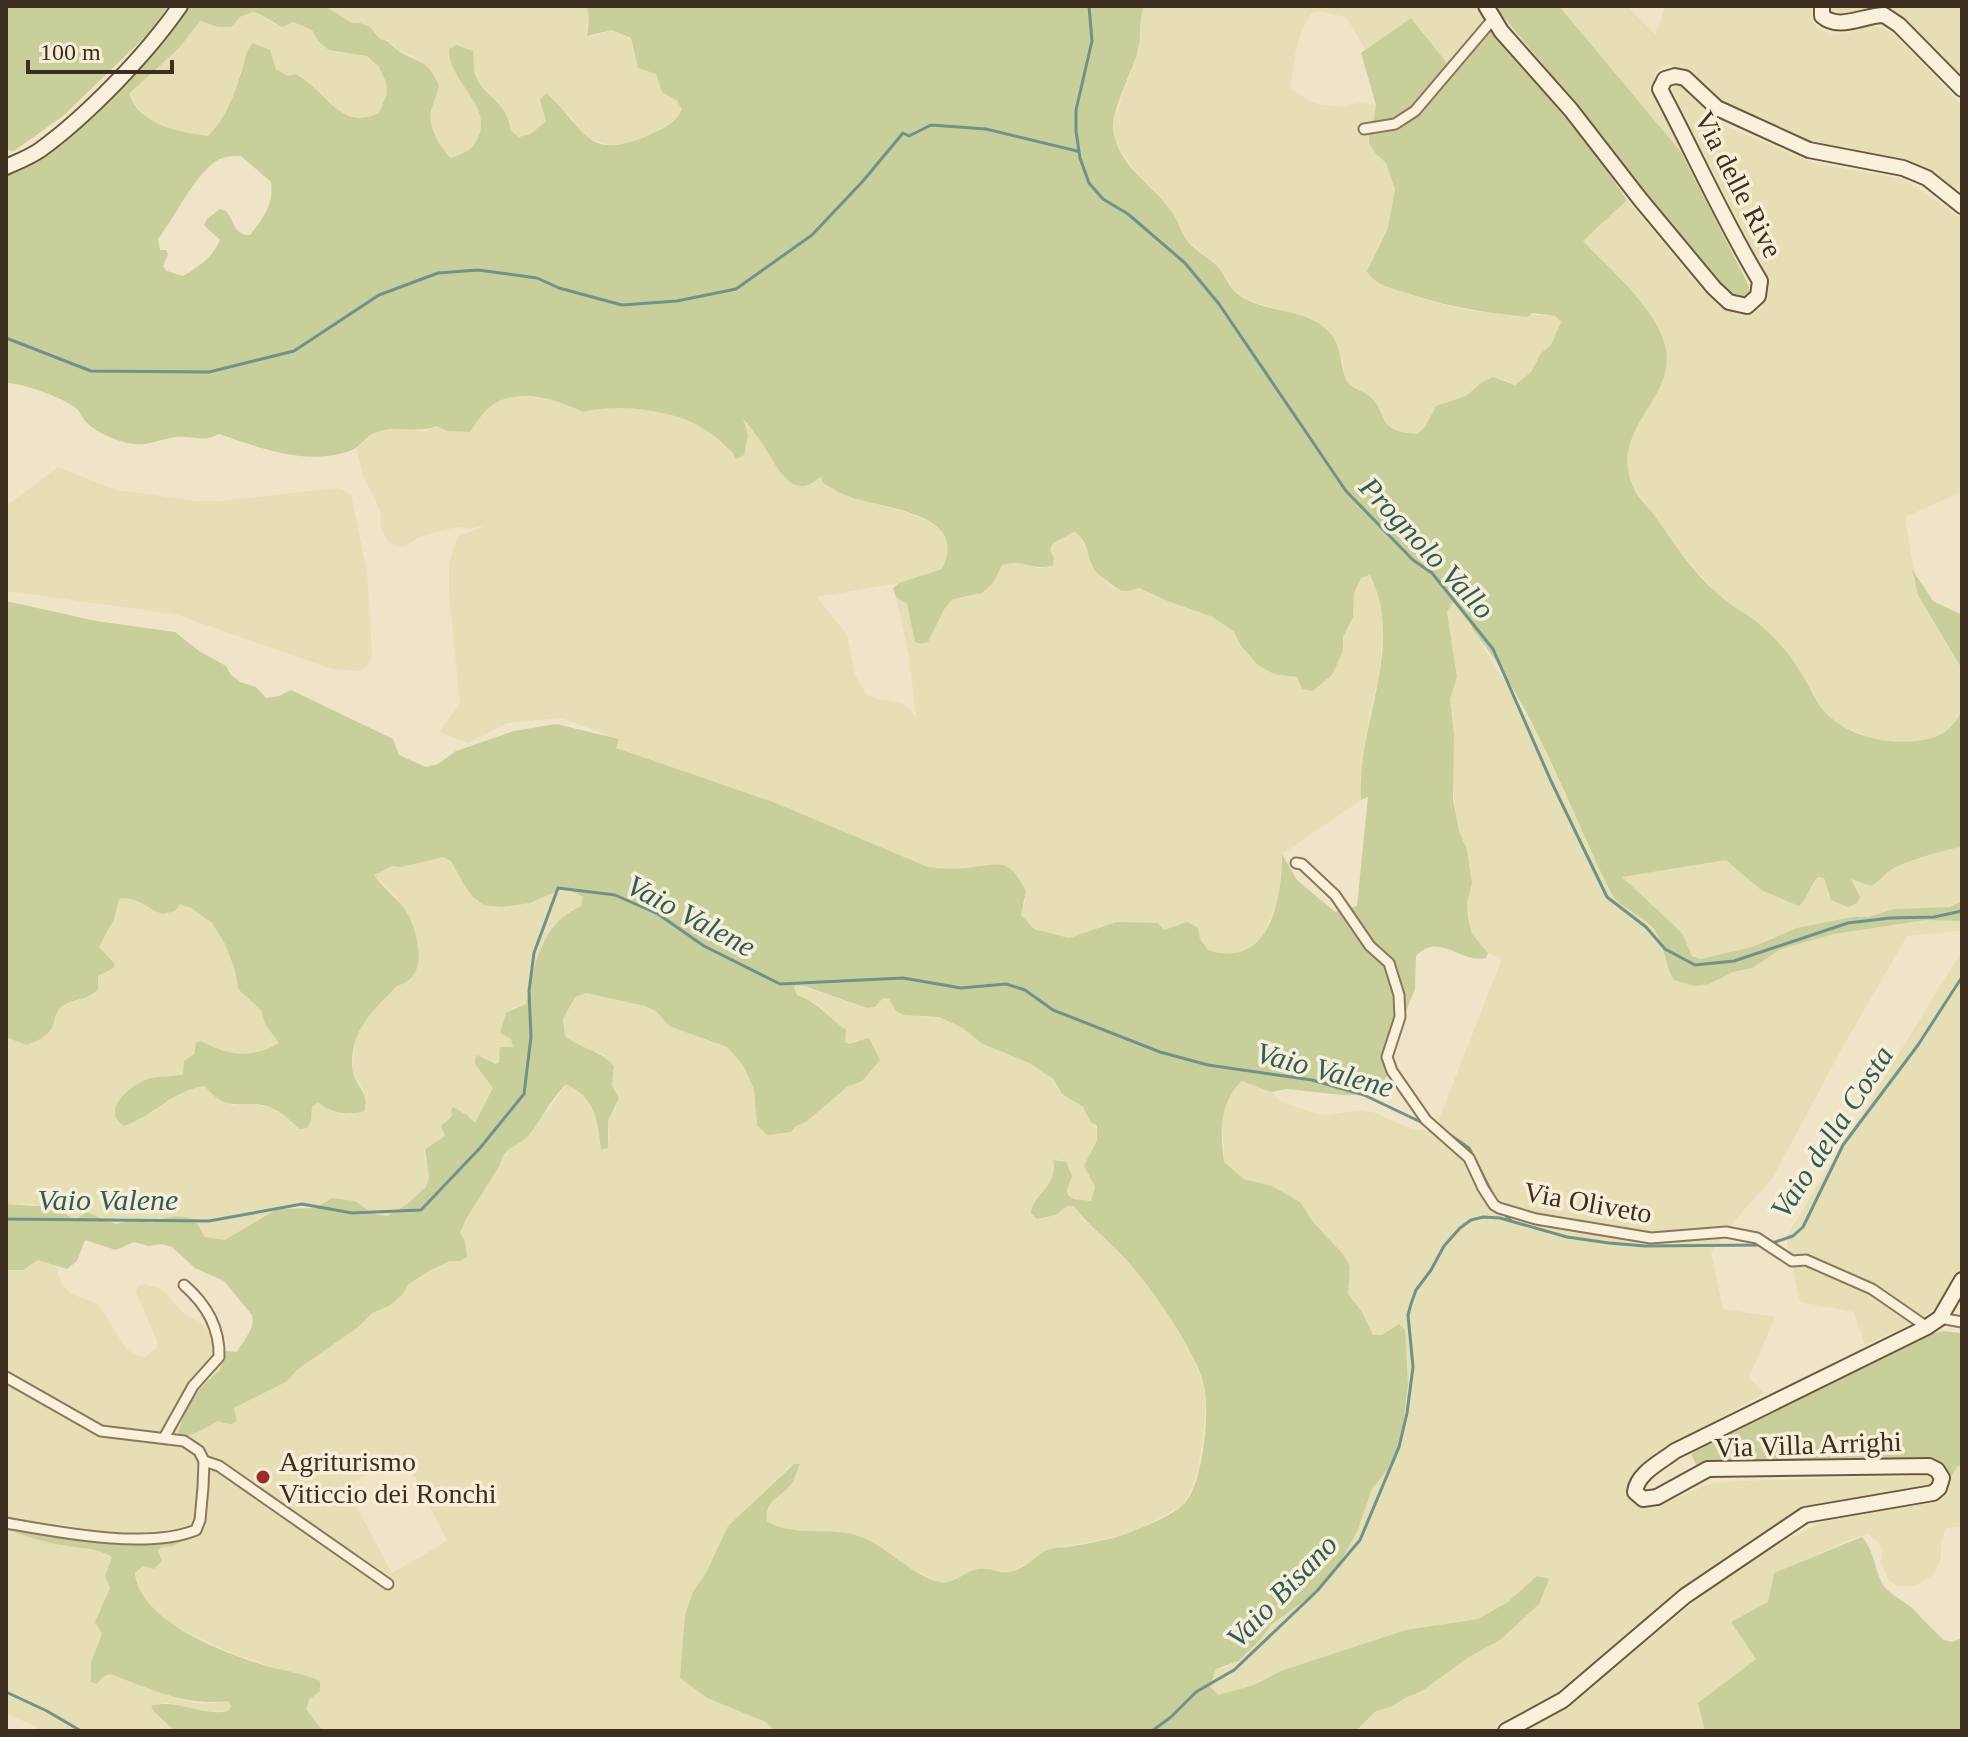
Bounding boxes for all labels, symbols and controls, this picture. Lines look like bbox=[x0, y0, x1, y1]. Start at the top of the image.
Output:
scale bar bbox=[28, 24, 172, 74]
text: 100 m bbox=[40, 39, 101, 65]
street label: Via delle Rive bbox=[1688, 106, 1789, 263]
water label: Prognolo Vallo bbox=[1353, 469, 1501, 625]
water label: Vaio Valene bbox=[621, 868, 761, 963]
water label: Vaio Valene bbox=[1253, 1035, 1397, 1104]
water label: Vaio della Costa bbox=[1764, 1040, 1899, 1224]
street label: Via Oliveto bbox=[1521, 1176, 1654, 1229]
water label: Vaio Valene bbox=[38, 1183, 178, 1216]
street label: Via Villa Arrighi bbox=[1714, 1426, 1902, 1463]
place label: Agriturismo Viticcio dei Ronchi bbox=[279, 1446, 497, 1509]
marker: Agriturismo Viticcio dei Ronchi bbox=[254, 1468, 272, 1486]
water label: Vaio Bisano bbox=[1220, 1527, 1344, 1654]

